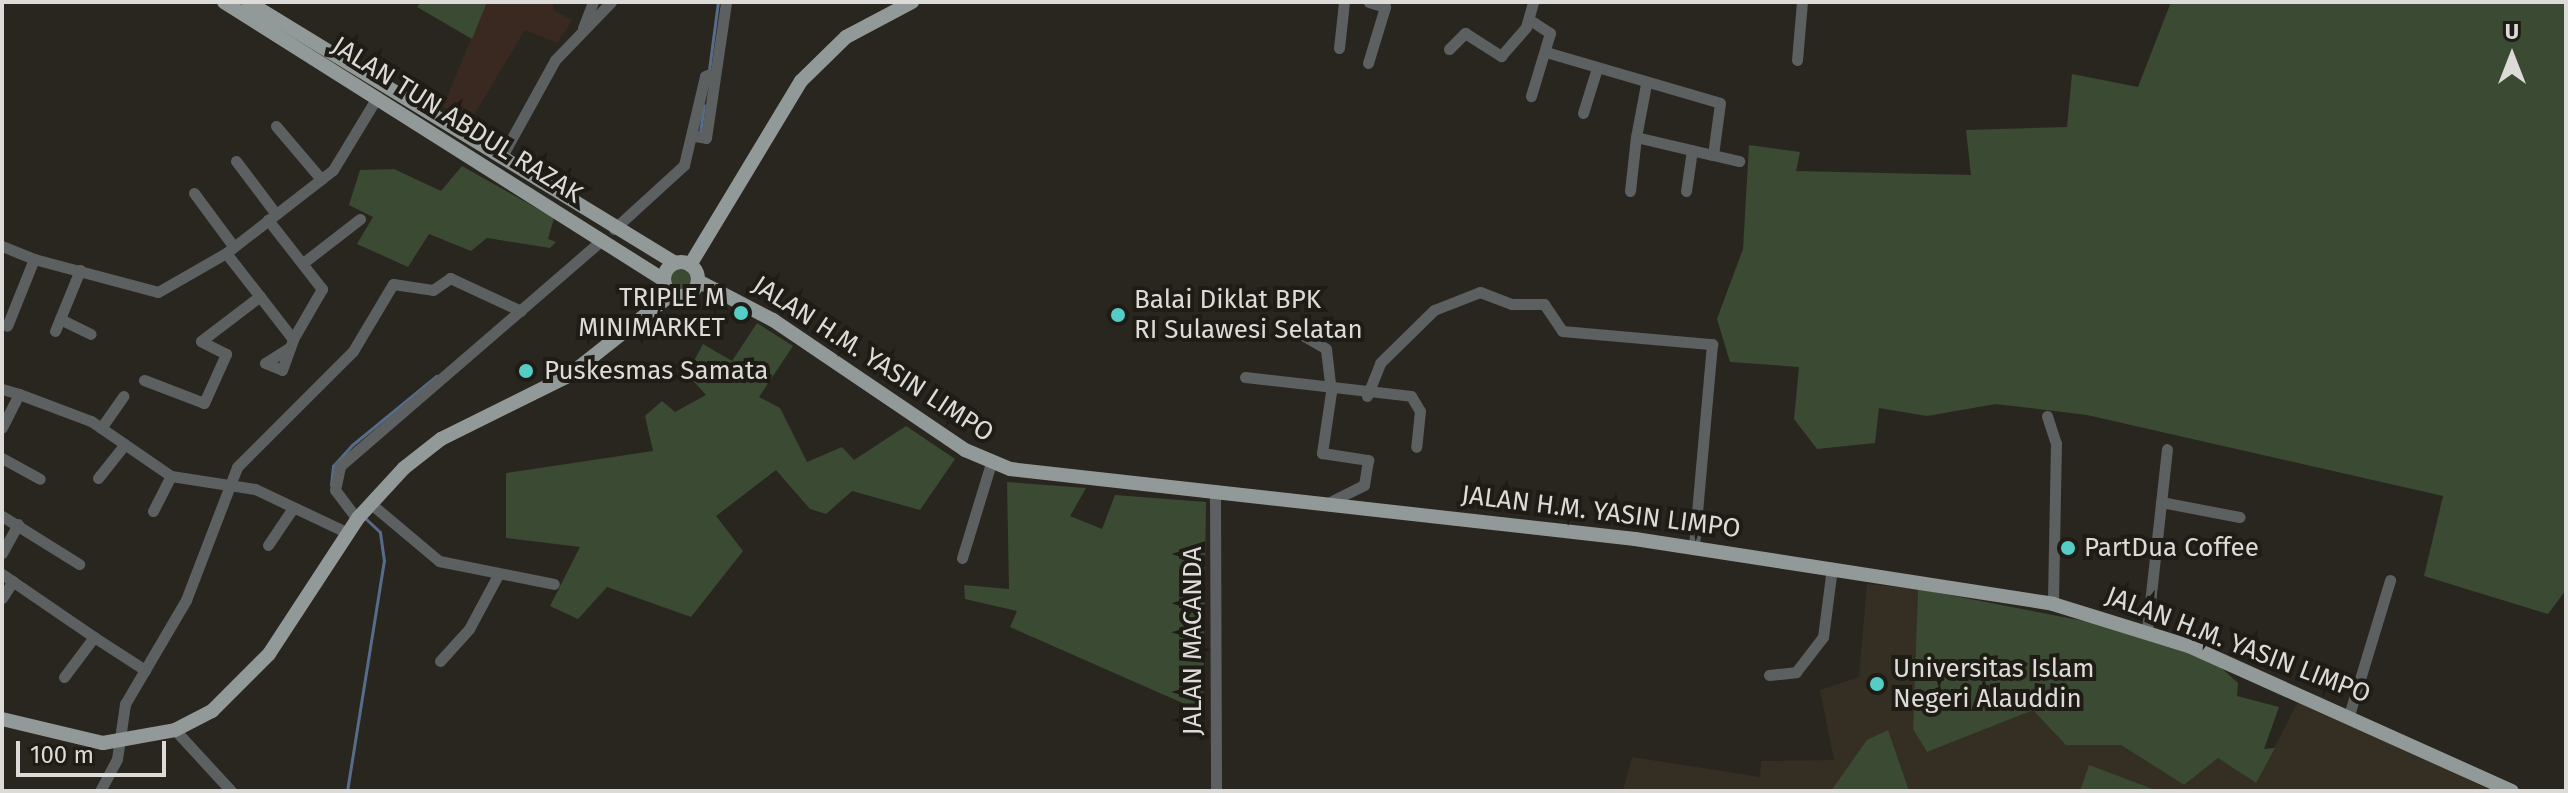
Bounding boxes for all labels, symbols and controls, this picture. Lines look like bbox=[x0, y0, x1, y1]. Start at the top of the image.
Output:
north arrow bbox=[2472, 16, 2552, 96]
text: U bbox=[2505, 18, 2519, 45]
street label: JALAN TUN ABDUL RAZAK bbox=[326, 30, 588, 210]
street label: JALAN H.M. YASIN LIMPO bbox=[747, 269, 999, 449]
place label: TRIPLE M MINIMARKET bbox=[578, 282, 725, 344]
place label: Balai Diklat BPK RI Sulawesi Selatan bbox=[1134, 284, 1363, 346]
marker: TRIPLE M MINIMARKET bbox=[732, 304, 750, 322]
marker: Balai Diklat BPK RI Sulawesi Selatan bbox=[1109, 306, 1127, 324]
place label: Puskesmas Samata bbox=[544, 355, 768, 387]
marker: Puskesmas Samata bbox=[515, 360, 537, 382]
street label: JALAN H.M. YASIN LIMPO bbox=[1460, 479, 1742, 545]
place label: PartDua Coffee bbox=[2084, 532, 2259, 564]
marker: PartDua Coffee bbox=[2059, 539, 2077, 557]
street label: JALAN MACANDA bbox=[1177, 547, 1209, 735]
street label: JALAN H.M. YASIN LIMPO bbox=[2101, 580, 2375, 710]
place label: Universitas Islam Negeri Alauddin bbox=[1893, 653, 2095, 714]
marker: Universitas Islam Negeri Alauddin bbox=[1868, 675, 1886, 693]
scale bar bbox=[20, 725, 170, 775]
text: 100 m bbox=[30, 741, 94, 769]

